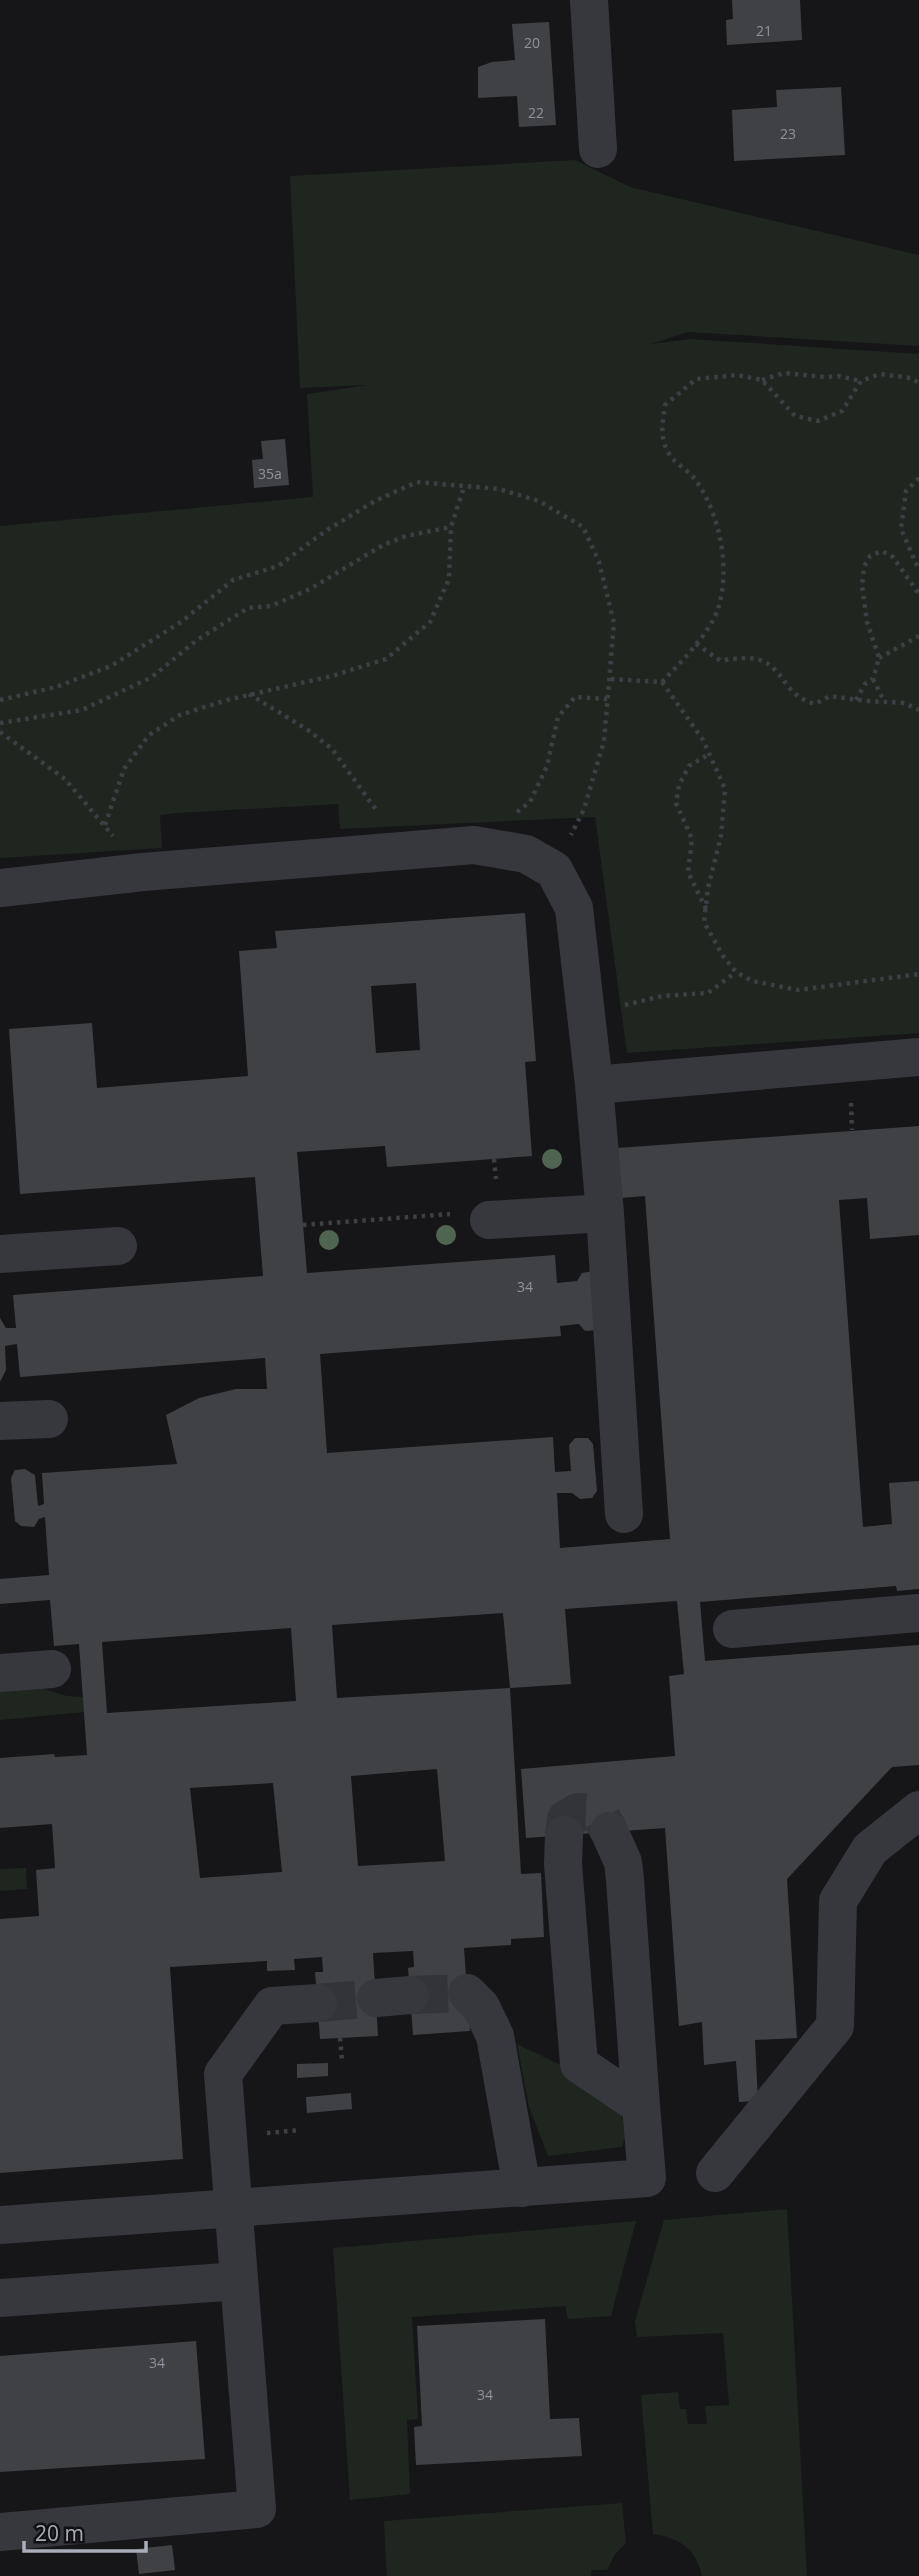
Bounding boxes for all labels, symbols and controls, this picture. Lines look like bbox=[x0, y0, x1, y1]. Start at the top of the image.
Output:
house number: 21 bbox=[756, 21, 772, 40]
house number: 20 bbox=[524, 33, 540, 52]
house number: 22 bbox=[528, 103, 544, 122]
house number: 23 bbox=[780, 124, 796, 143]
house number: 35a bbox=[258, 464, 282, 483]
house number: 34 bbox=[517, 1277, 533, 1296]
house number: 34 bbox=[149, 2353, 165, 2372]
house number: 34 bbox=[477, 2385, 493, 2404]
scale bar bbox=[24, 2510, 147, 2554]
text: 20 m bbox=[35, 2519, 84, 2547]

